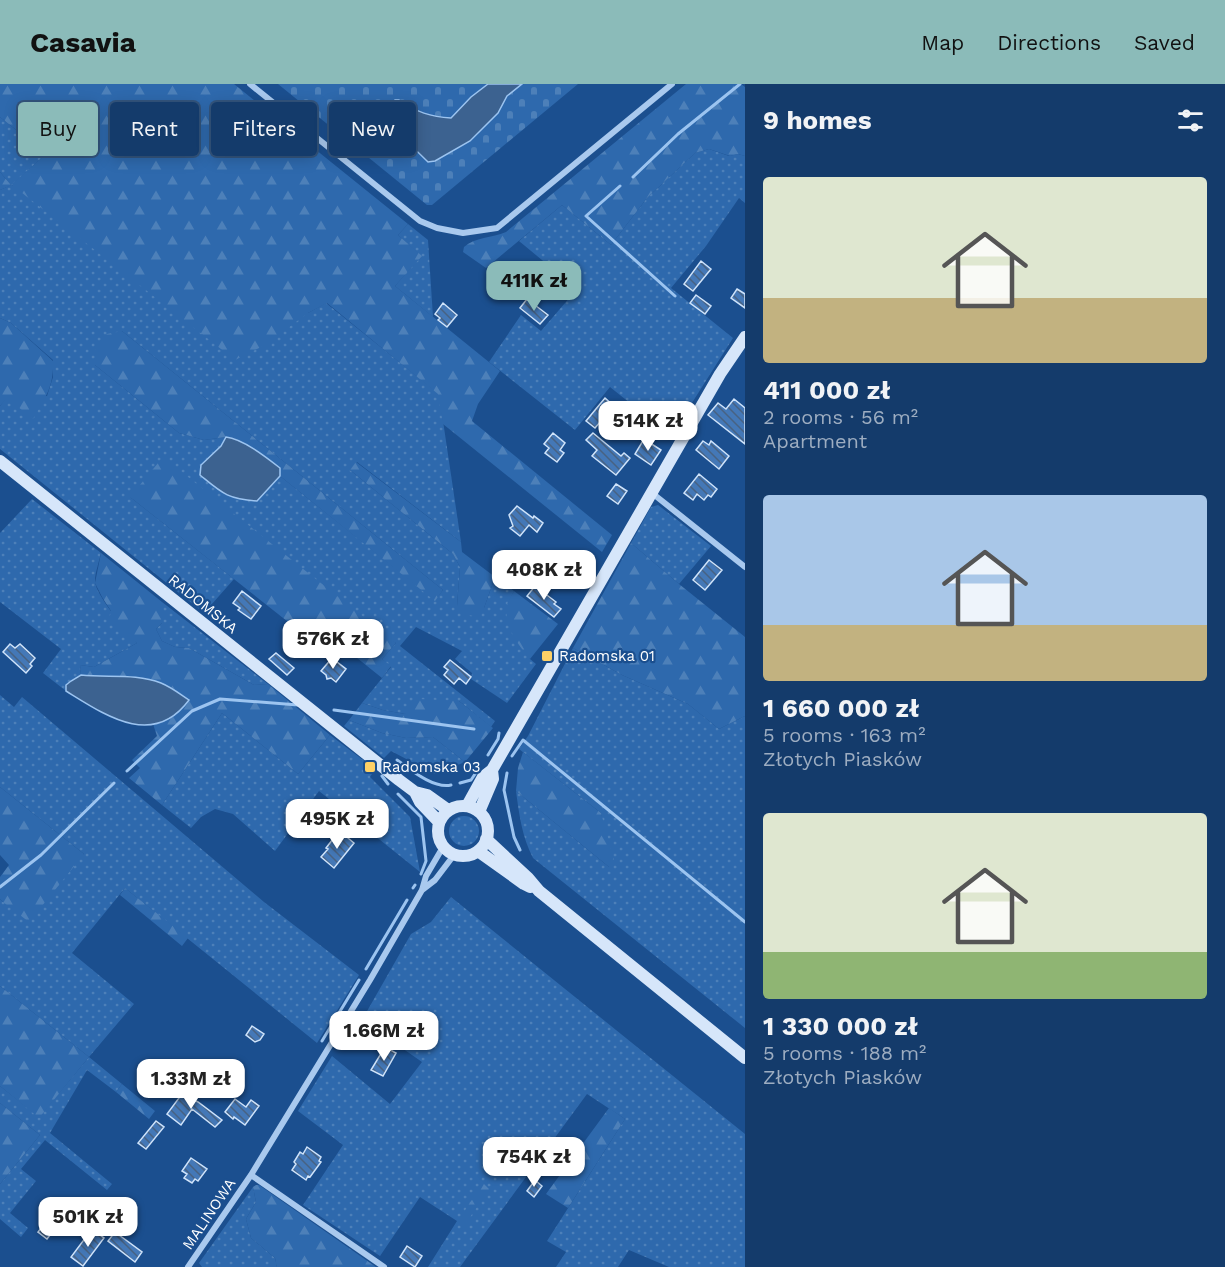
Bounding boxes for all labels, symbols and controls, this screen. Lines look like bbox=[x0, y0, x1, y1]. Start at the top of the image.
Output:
text: Casavia bbox=[30, 26, 136, 59]
text: Map bbox=[921, 30, 964, 55]
text: Directions bbox=[997, 30, 1101, 55]
text: Saved bbox=[1134, 30, 1195, 55]
chip: Buy bbox=[18, 102, 98, 156]
chip: Rent bbox=[110, 102, 199, 156]
chip: Filters bbox=[211, 102, 317, 156]
chip: New bbox=[329, 102, 416, 156]
icon: filters bbox=[1174, 104, 1207, 137]
text: 9 homes bbox=[763, 105, 872, 135]
icon: home bbox=[931, 216, 1039, 324]
pin: 411K zł bbox=[479, 261, 589, 312]
text: 411K zł bbox=[500, 268, 568, 292]
text: 411 000 zł bbox=[763, 375, 891, 405]
pin: 514K zł bbox=[593, 401, 703, 452]
text: 2 rooms · 56 m² bbox=[763, 405, 918, 429]
text: 514K zł bbox=[613, 408, 684, 432]
text: Apartment bbox=[763, 429, 867, 453]
icon: home bbox=[931, 534, 1039, 642]
pin: 408K zł bbox=[489, 550, 599, 601]
text: 408K zł bbox=[506, 557, 582, 581]
street label: RADOMSKA bbox=[165, 571, 241, 638]
pin: 576K zł bbox=[278, 619, 388, 670]
text: 576K zł bbox=[297, 626, 369, 650]
place label: Radomska 01 bbox=[559, 647, 655, 665]
marker: Radomska 01 bbox=[540, 649, 554, 663]
text: 1 660 000 zł bbox=[763, 693, 919, 723]
text: 5 rooms · 163 m² bbox=[763, 723, 925, 747]
text: Złotych Piasków bbox=[763, 747, 922, 771]
place label: Radomska 03 bbox=[382, 758, 480, 776]
marker: Radomska 03 bbox=[363, 760, 377, 774]
pin: 495K zł bbox=[282, 799, 392, 850]
text: 495K zł bbox=[300, 806, 374, 830]
icon: home bbox=[931, 852, 1039, 960]
pin: 1.66M zł bbox=[322, 1011, 446, 1062]
text: 1 330 000 zł bbox=[763, 1011, 918, 1041]
text: 1.66M zł bbox=[343, 1018, 425, 1042]
text: 5 rooms · 188 m² bbox=[763, 1041, 926, 1065]
pin: 1.33M zł bbox=[129, 1059, 253, 1110]
text: Złotych Piasków bbox=[763, 1065, 922, 1089]
text: 1.33M zł bbox=[151, 1066, 231, 1090]
pin: 754K zł bbox=[479, 1137, 589, 1188]
text: 754K zł bbox=[497, 1144, 571, 1168]
street label: MALINOWA bbox=[179, 1175, 239, 1253]
pin: 501K zł bbox=[33, 1197, 143, 1248]
text: 501K zł bbox=[53, 1204, 123, 1228]

